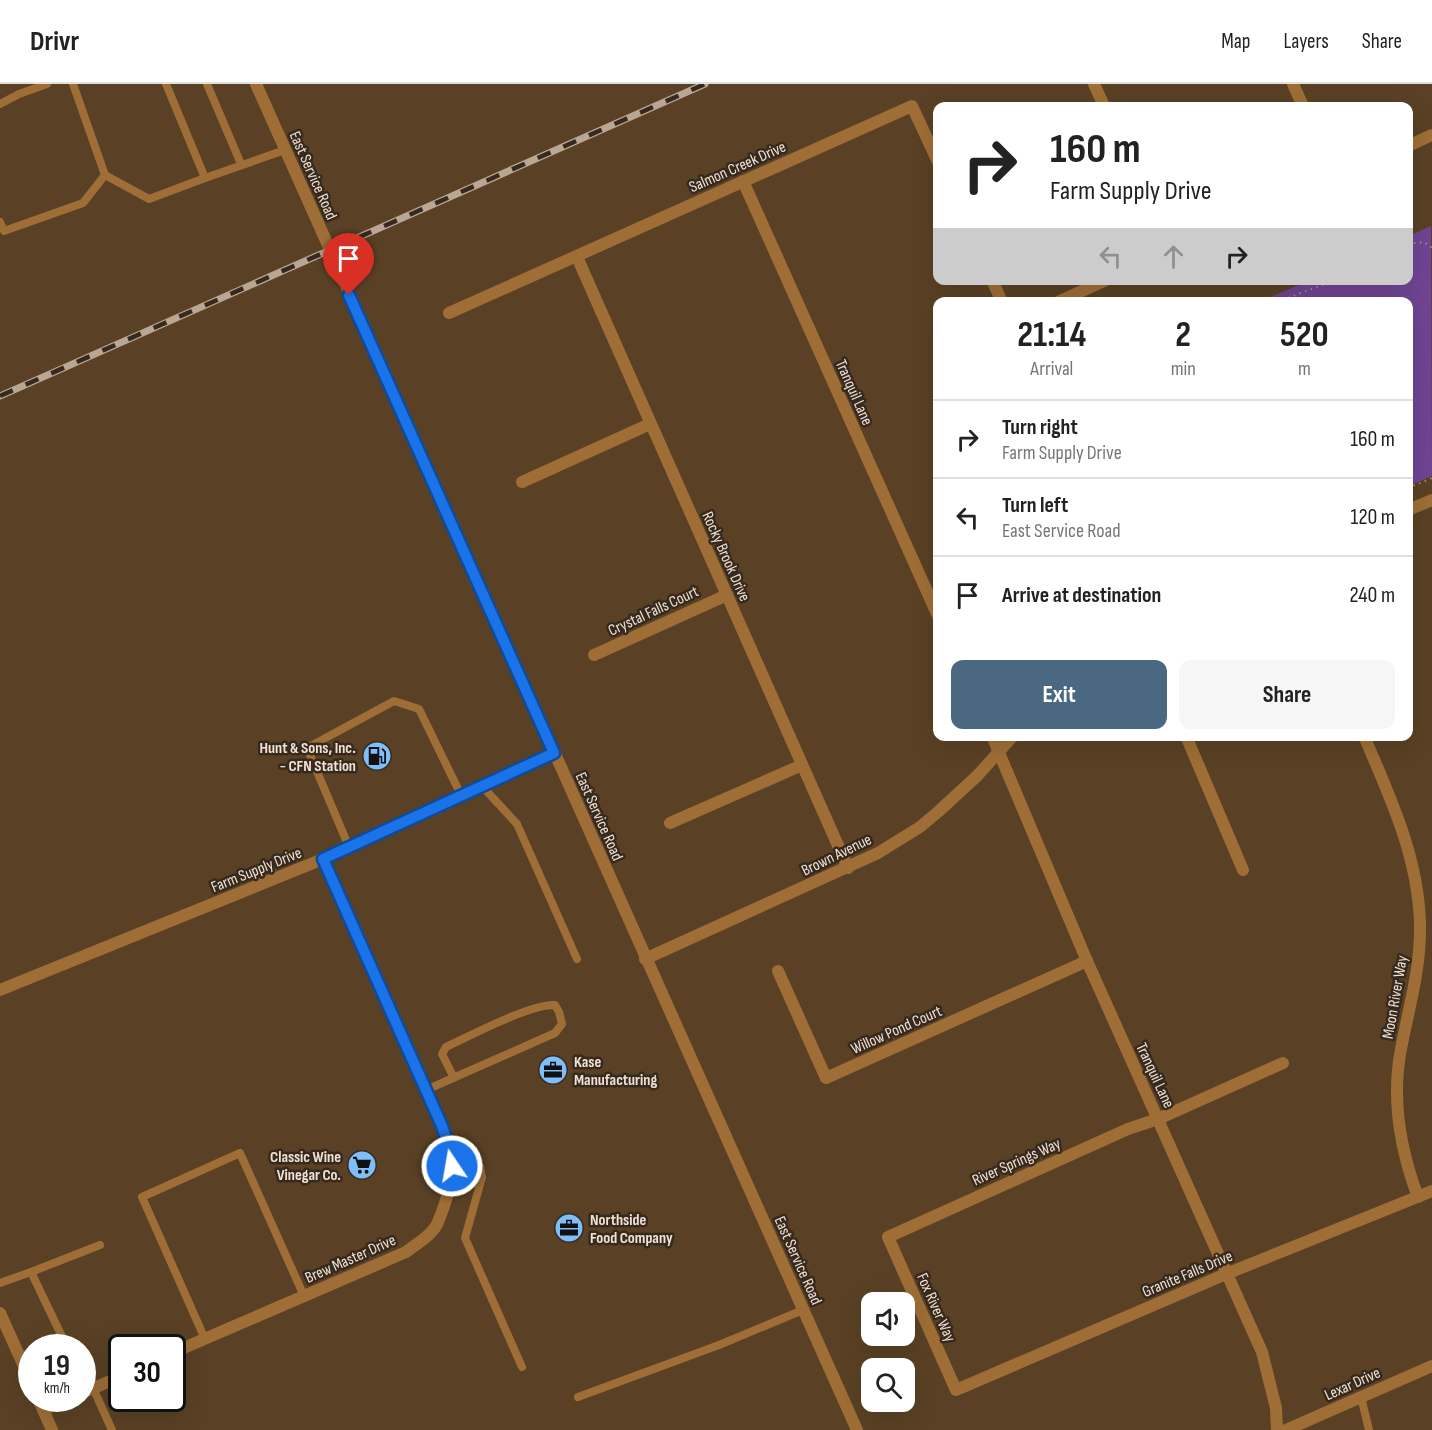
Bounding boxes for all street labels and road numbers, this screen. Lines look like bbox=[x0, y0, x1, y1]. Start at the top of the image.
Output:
street label: East Service Road bbox=[285, 128, 341, 223]
street label: Salmon Creek Drive bbox=[686, 138, 789, 197]
street label: Tranquil Lane bbox=[831, 357, 877, 428]
street label: Rocky Brook Drive bbox=[697, 509, 754, 605]
street label: Crystal Falls Court bbox=[605, 582, 702, 641]
street label: East Service Road bbox=[571, 769, 627, 864]
street label: Brown Avenue bbox=[799, 830, 875, 880]
street label: Farm Supply Drive bbox=[209, 844, 305, 897]
street label: Moon River Way bbox=[1379, 954, 1412, 1040]
street label: Willow Pond Court bbox=[848, 1002, 945, 1059]
street label: Tranquil Lane bbox=[1131, 1040, 1178, 1111]
street label: River Springs Way bbox=[969, 1134, 1064, 1190]
street label: East Service Road bbox=[770, 1213, 826, 1308]
street label: Brew Master Drive bbox=[302, 1231, 399, 1288]
street label: Granite Falls Drive bbox=[1140, 1247, 1236, 1302]
street label: Fox River Way bbox=[912, 1270, 959, 1345]
street label: Lexar Drive bbox=[1322, 1364, 1383, 1405]

